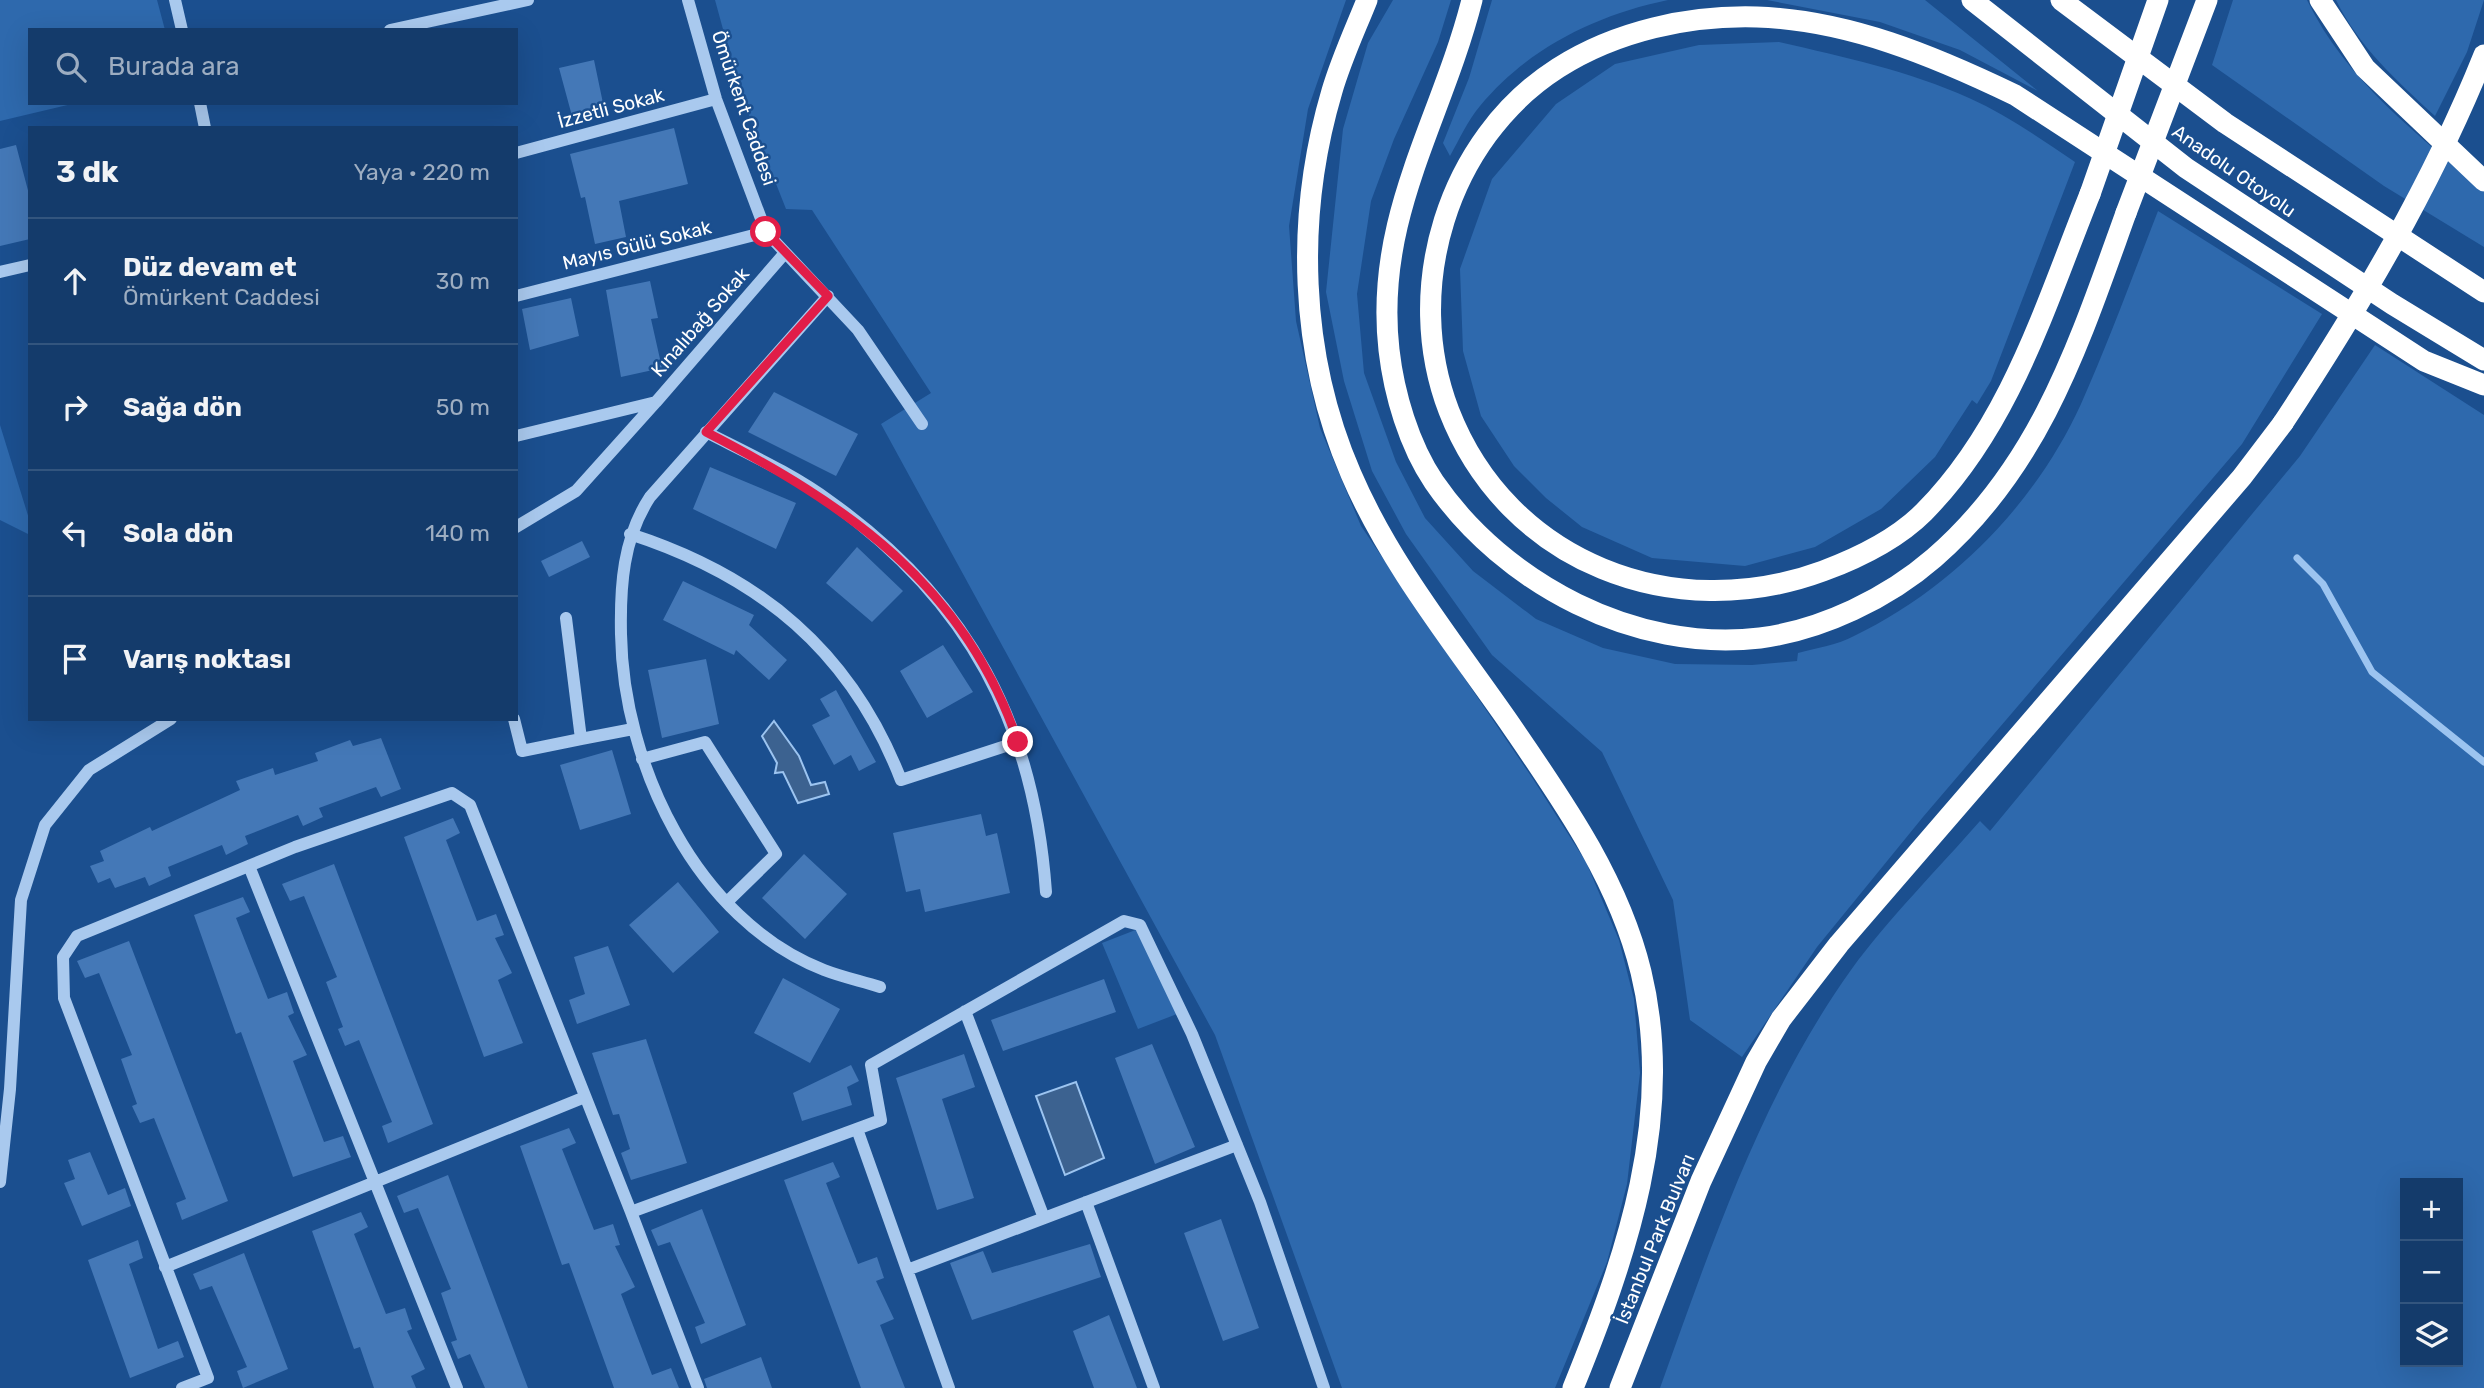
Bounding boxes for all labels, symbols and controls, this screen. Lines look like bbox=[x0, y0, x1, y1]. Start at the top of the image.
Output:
street label: Ömürkent Caddesi bbox=[707, 27, 781, 189]
search box bbox=[28, 28, 518, 105]
icon: search bbox=[52, 48, 90, 86]
text: Burada ara bbox=[108, 51, 240, 82]
street label: İzzetli Sokak bbox=[555, 83, 667, 133]
street label: Anadolu Otoyolu bbox=[2168, 120, 2300, 222]
text: 3 dk bbox=[56, 154, 119, 190]
text: Yaya · 220 m bbox=[353, 158, 490, 186]
street label: Mayıs Gülü Sokak bbox=[560, 215, 714, 275]
route start bbox=[750, 216, 781, 247]
text: Düz devam et bbox=[123, 252, 297, 283]
icon: ahead bbox=[56, 262, 94, 300]
street label: Kınalıbağ Sokak bbox=[646, 262, 754, 381]
text: 30 m bbox=[435, 267, 490, 295]
text: Ömürkent Caddesi bbox=[123, 283, 320, 311]
icon: right bbox=[56, 388, 94, 426]
text: Sağa dön bbox=[123, 392, 242, 423]
text: 50 m bbox=[436, 393, 490, 421]
icon: left bbox=[56, 514, 94, 552]
text: Sola dön bbox=[123, 518, 233, 549]
text: 140 m bbox=[425, 519, 490, 547]
icon: arrive bbox=[56, 640, 94, 678]
text: Varış noktası bbox=[123, 644, 291, 675]
route end bbox=[1002, 726, 1033, 757]
street label: İstanbul Park Bulvarı bbox=[1610, 1151, 1700, 1327]
map controls bbox=[2400, 1178, 2463, 1367]
button: + bbox=[2400, 1178, 2463, 1241]
button: − bbox=[2400, 1241, 2463, 1304]
button: layers bbox=[2400, 1304, 2463, 1367]

